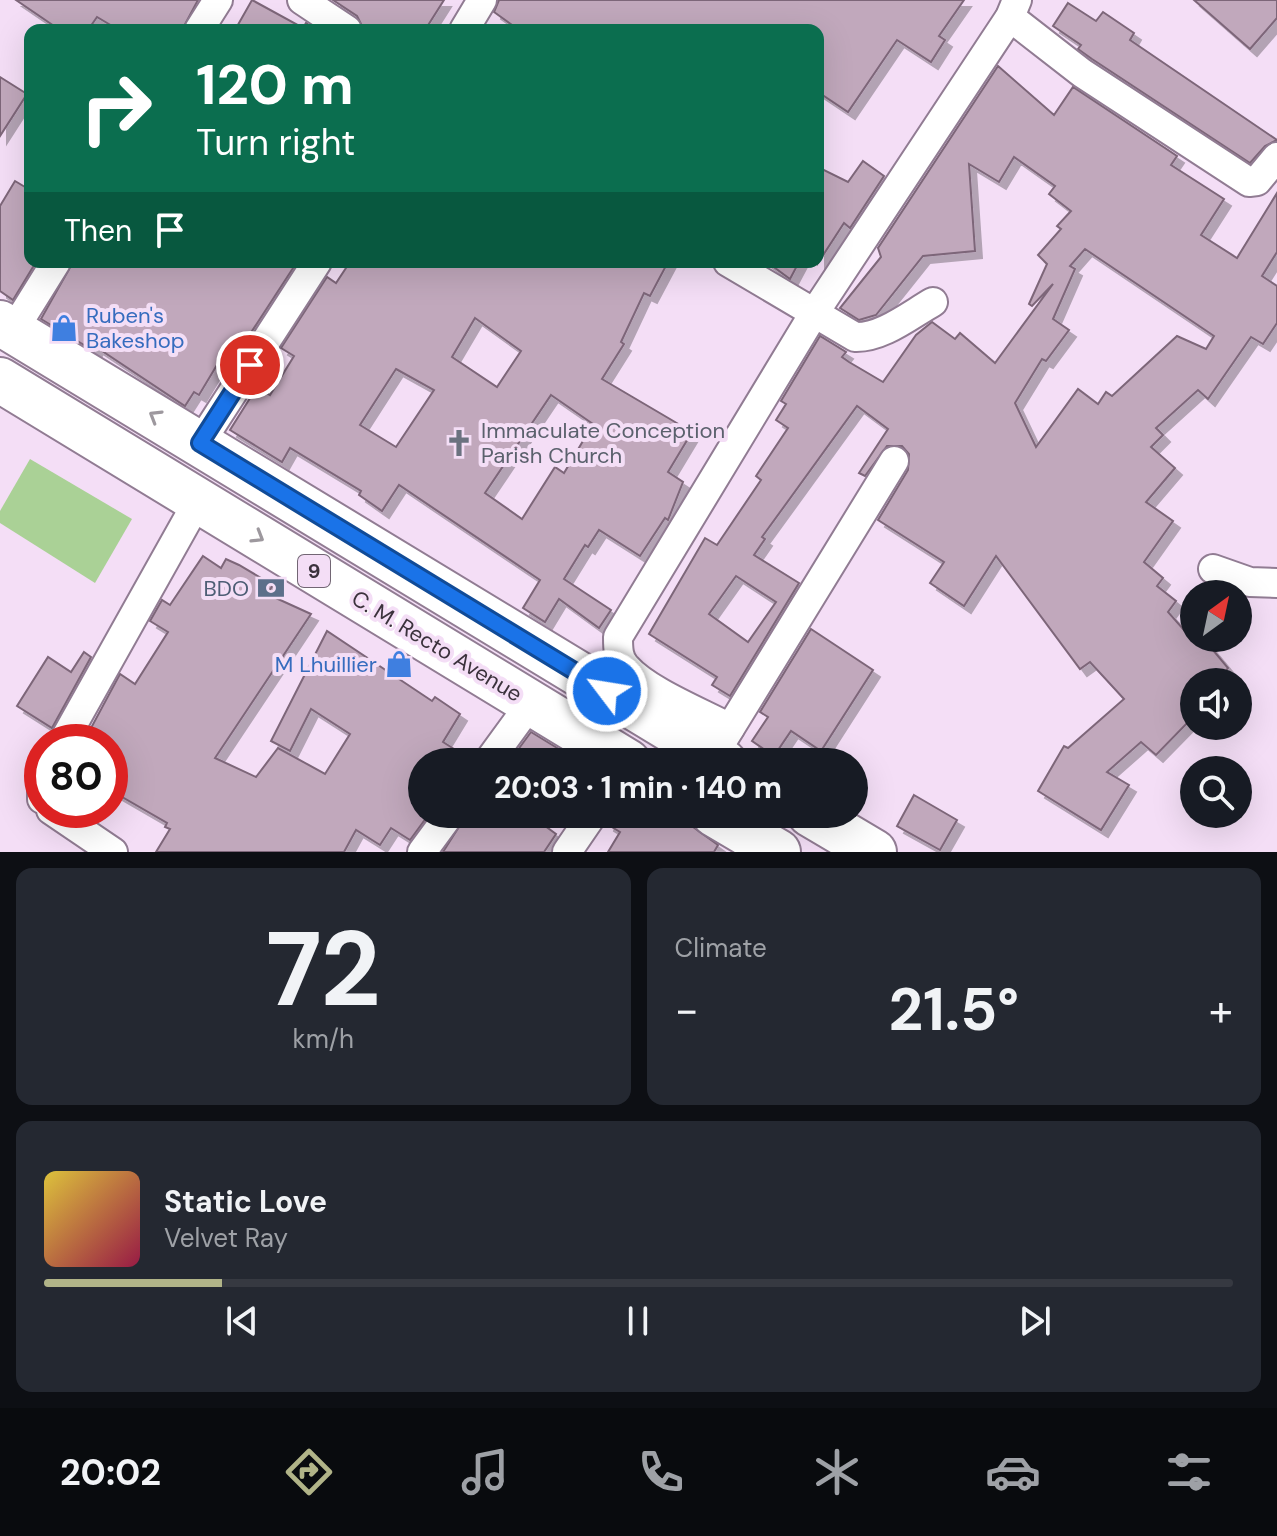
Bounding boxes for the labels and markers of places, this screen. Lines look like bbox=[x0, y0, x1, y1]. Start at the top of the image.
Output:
place label: Ruben's Bakeshop bbox=[86, 301, 185, 355]
shop icon: Ruben's Bakeshop bbox=[49, 313, 79, 343]
pin bbox=[216, 331, 284, 399]
place label: Immaculate Conception Parish Church bbox=[481, 416, 725, 470]
church icon: Immaculate Conception Parish Church bbox=[444, 428, 474, 458]
bank icon: BDO bbox=[256, 573, 286, 603]
place label: BDO bbox=[204, 574, 249, 603]
shop icon: M Lhuillier bbox=[384, 649, 414, 679]
place label: M Lhuillier bbox=[275, 650, 377, 679]

